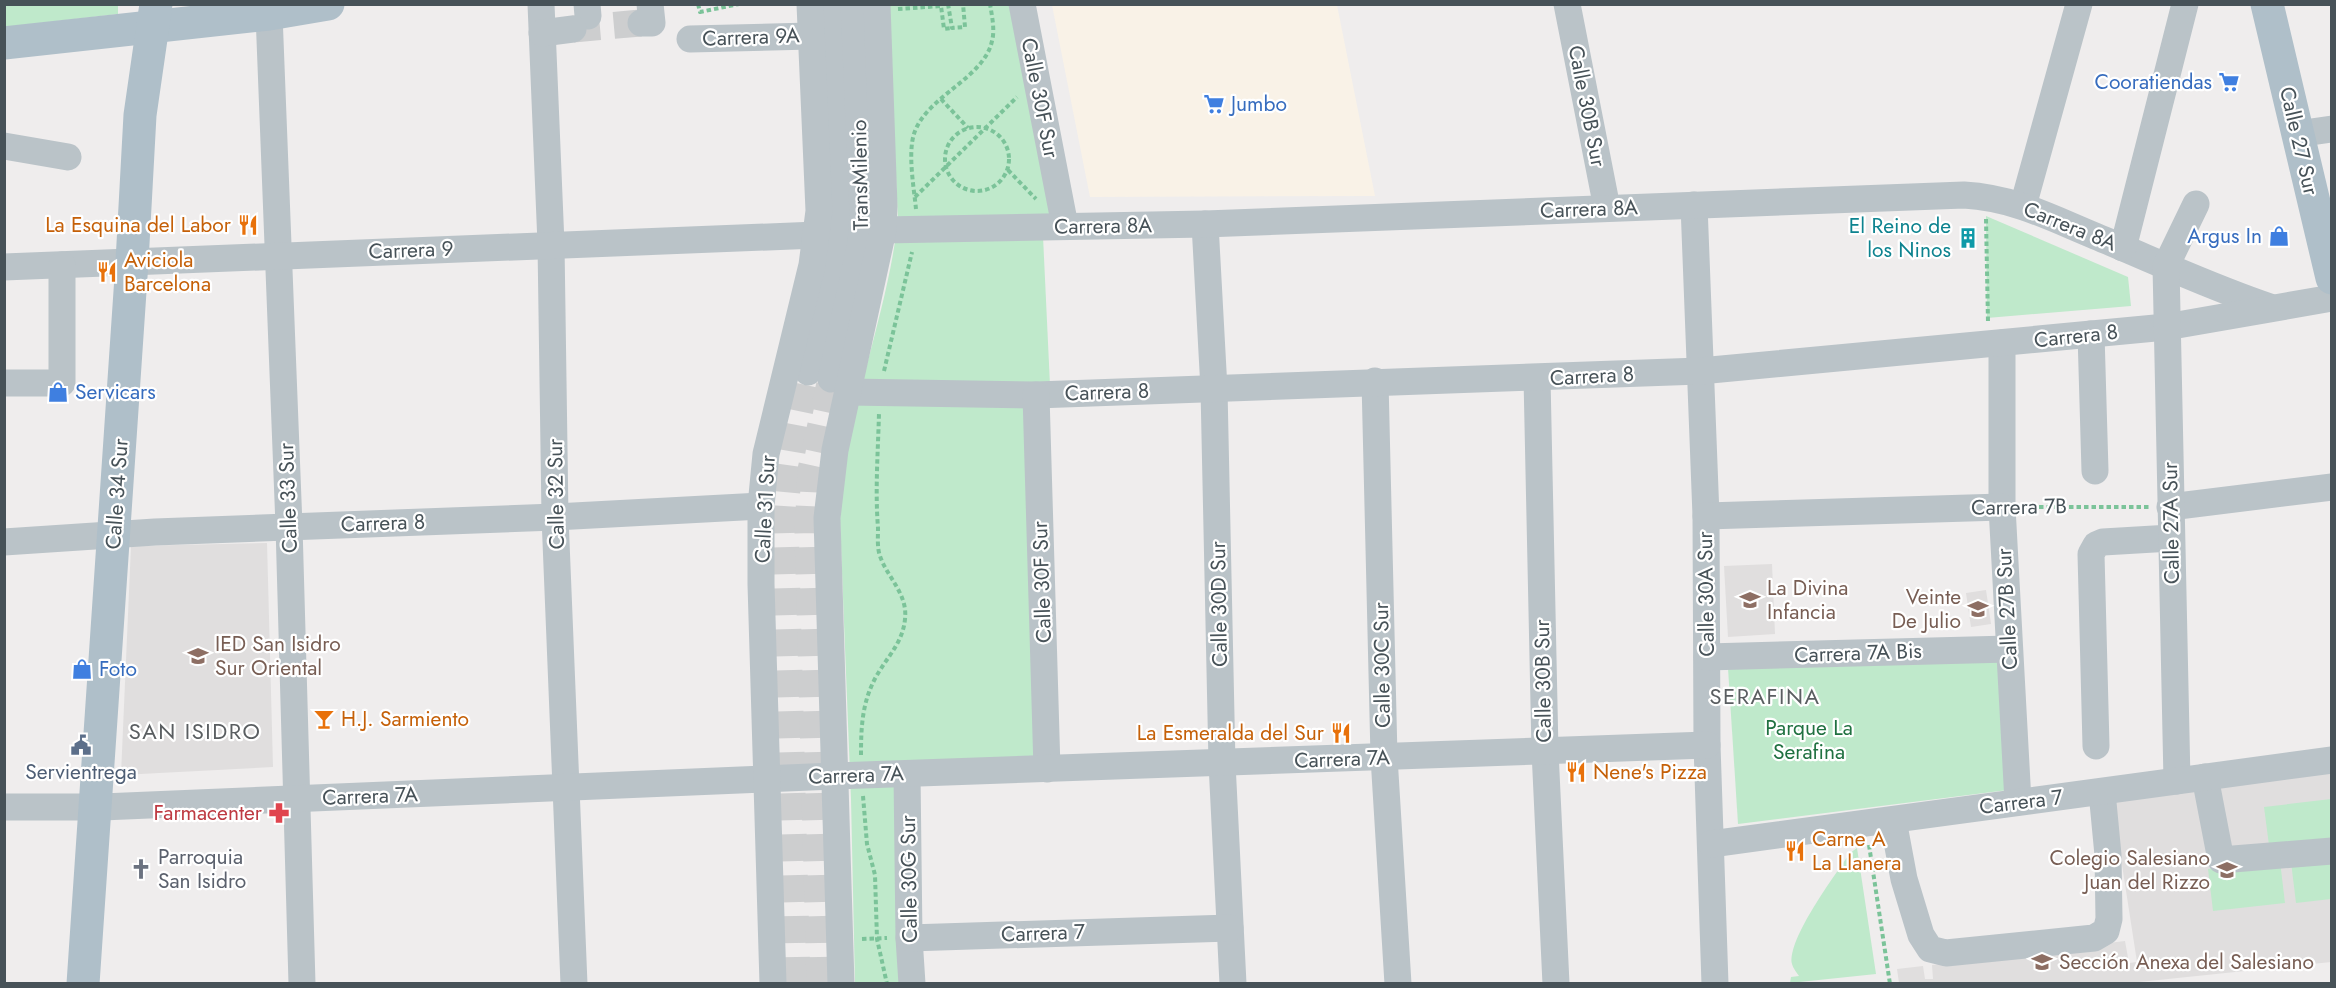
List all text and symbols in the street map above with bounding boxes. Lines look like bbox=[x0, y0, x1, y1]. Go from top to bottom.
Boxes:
street label: Carrera 9A bbox=[702, 20, 800, 54]
street label: Calle 30F Sur bbox=[1014, 35, 1067, 161]
street label: Calle 30B Sur bbox=[1561, 43, 1614, 170]
place label: Cooratiendas bbox=[2095, 67, 2212, 97]
supermarket icon: Cooratiendas bbox=[2217, 70, 2241, 94]
street label: Calle 27 Sur bbox=[2272, 84, 2326, 199]
place label: Jumbo bbox=[1228, 89, 1287, 119]
supermarket icon: Jumbo bbox=[1202, 92, 1226, 116]
street label: TransMilenio bbox=[844, 119, 876, 231]
street label: Carrera 8A bbox=[1539, 192, 1639, 226]
street label: Carrera 8A bbox=[2019, 194, 2121, 258]
place label: La Esquina del Labor bbox=[45, 210, 232, 240]
street label: Carrera 8A bbox=[1054, 210, 1152, 242]
place label: El Reino de los Ninos bbox=[1849, 211, 1951, 265]
restaurant icon: La Esquina del Labor bbox=[236, 213, 260, 237]
place label: Argus In bbox=[2187, 221, 2262, 251]
shop icon: Argus In bbox=[2267, 224, 2291, 248]
building icon: El Reino de los Ninos bbox=[1956, 226, 1980, 250]
street label: Carrera 9 bbox=[368, 234, 454, 266]
place label: Aviciola Barcelona bbox=[124, 245, 211, 299]
restaurant icon: Aviciola Barcelona bbox=[95, 260, 119, 284]
street label: Carrera 8 bbox=[2032, 317, 2120, 355]
street label: Carrera 8 bbox=[1549, 359, 1635, 393]
street label: Carrera 8 bbox=[1064, 376, 1150, 408]
place label: Servicars bbox=[75, 377, 156, 407]
shop icon: Servicars bbox=[46, 380, 70, 404]
street label: Calle 34 Sur bbox=[98, 437, 136, 550]
street label: Calle 32 Sur bbox=[540, 438, 572, 550]
street label: Calle 33 Sur bbox=[271, 442, 305, 554]
street label: Calle 31 Sur bbox=[747, 453, 783, 564]
street label: Calle 27A Sur bbox=[2155, 461, 2187, 584]
street label: Carrera 7B bbox=[1971, 491, 2067, 523]
street label: Carrera 8 bbox=[340, 507, 426, 539]
street label: Calle 30F Sur bbox=[1025, 520, 1059, 643]
street label: Calle 30A Sur bbox=[1690, 530, 1722, 657]
street label: Calle 30D Sur bbox=[1203, 540, 1235, 667]
street label: Calle 27B Sur bbox=[1989, 547, 2025, 671]
place label: La Divina Infancia bbox=[1767, 573, 1848, 627]
place label: Veinte De Julio bbox=[1892, 582, 1961, 636]
school or university icon: La Divina Infancia bbox=[1738, 588, 1762, 612]
school or university icon: Veinte De Julio bbox=[1966, 597, 1990, 621]
street label: Calle 30C Sur bbox=[1366, 601, 1398, 728]
street label: Calle 30B Sur bbox=[1527, 618, 1559, 743]
place label: IED San Isidro Sur Oriental bbox=[215, 629, 341, 683]
street label: Carrera 7A Bis bbox=[1794, 636, 1922, 670]
school or university icon: IED San Isidro Sur Oriental bbox=[186, 644, 210, 668]
place label: Foto bbox=[99, 654, 137, 684]
shop icon: Foto bbox=[70, 657, 94, 681]
district label: SERAFINA bbox=[1710, 680, 1820, 712]
place label: H.J. Sarmiento bbox=[341, 704, 469, 734]
bar icon: H.J. Sarmiento bbox=[312, 707, 336, 731]
park label: Parque La Serafina bbox=[1765, 713, 1853, 767]
district label: SAN ISIDRO bbox=[129, 715, 261, 747]
place label: La Esmeralda del Sur bbox=[1137, 718, 1325, 748]
restaurant icon: La Esmeralda del Sur bbox=[1329, 721, 1353, 745]
public building icon: Servientrega bbox=[69, 733, 93, 757]
street label: Carrera 7A bbox=[1294, 742, 1391, 776]
place label: Servientrega bbox=[25, 757, 137, 787]
place label: Nene's Pizza bbox=[1593, 757, 1707, 787]
street label: Carrera 7A bbox=[808, 758, 905, 792]
restaurant icon: Nene's Pizza bbox=[1564, 760, 1588, 784]
street label: Carrera 7A bbox=[322, 779, 419, 813]
street label: Carrera 7 bbox=[1977, 782, 2065, 822]
place label: Farmacenter bbox=[153, 798, 263, 828]
pharmacy icon: Farmacenter bbox=[267, 801, 291, 825]
street label: Calle 30G Sur bbox=[893, 814, 925, 943]
place label: Carne A La Llanera bbox=[1812, 824, 1901, 878]
restaurant icon: Carne A La Llanera bbox=[1783, 839, 1807, 863]
place label: Parroquia San Isidro bbox=[158, 842, 246, 896]
place label: Colegio Salesiano Juan del Rizzo bbox=[2050, 843, 2210, 897]
church icon: Parroquia San Isidro bbox=[129, 857, 153, 881]
school or university icon: Colegio Salesiano Juan del Rizzo bbox=[2215, 858, 2239, 882]
street label: Carrera 7 bbox=[1000, 917, 1086, 949]
place label: Sección Anexa del Salesiano bbox=[2059, 947, 2314, 977]
school or university icon: Sección Anexa del Salesiano bbox=[2030, 950, 2054, 974]

